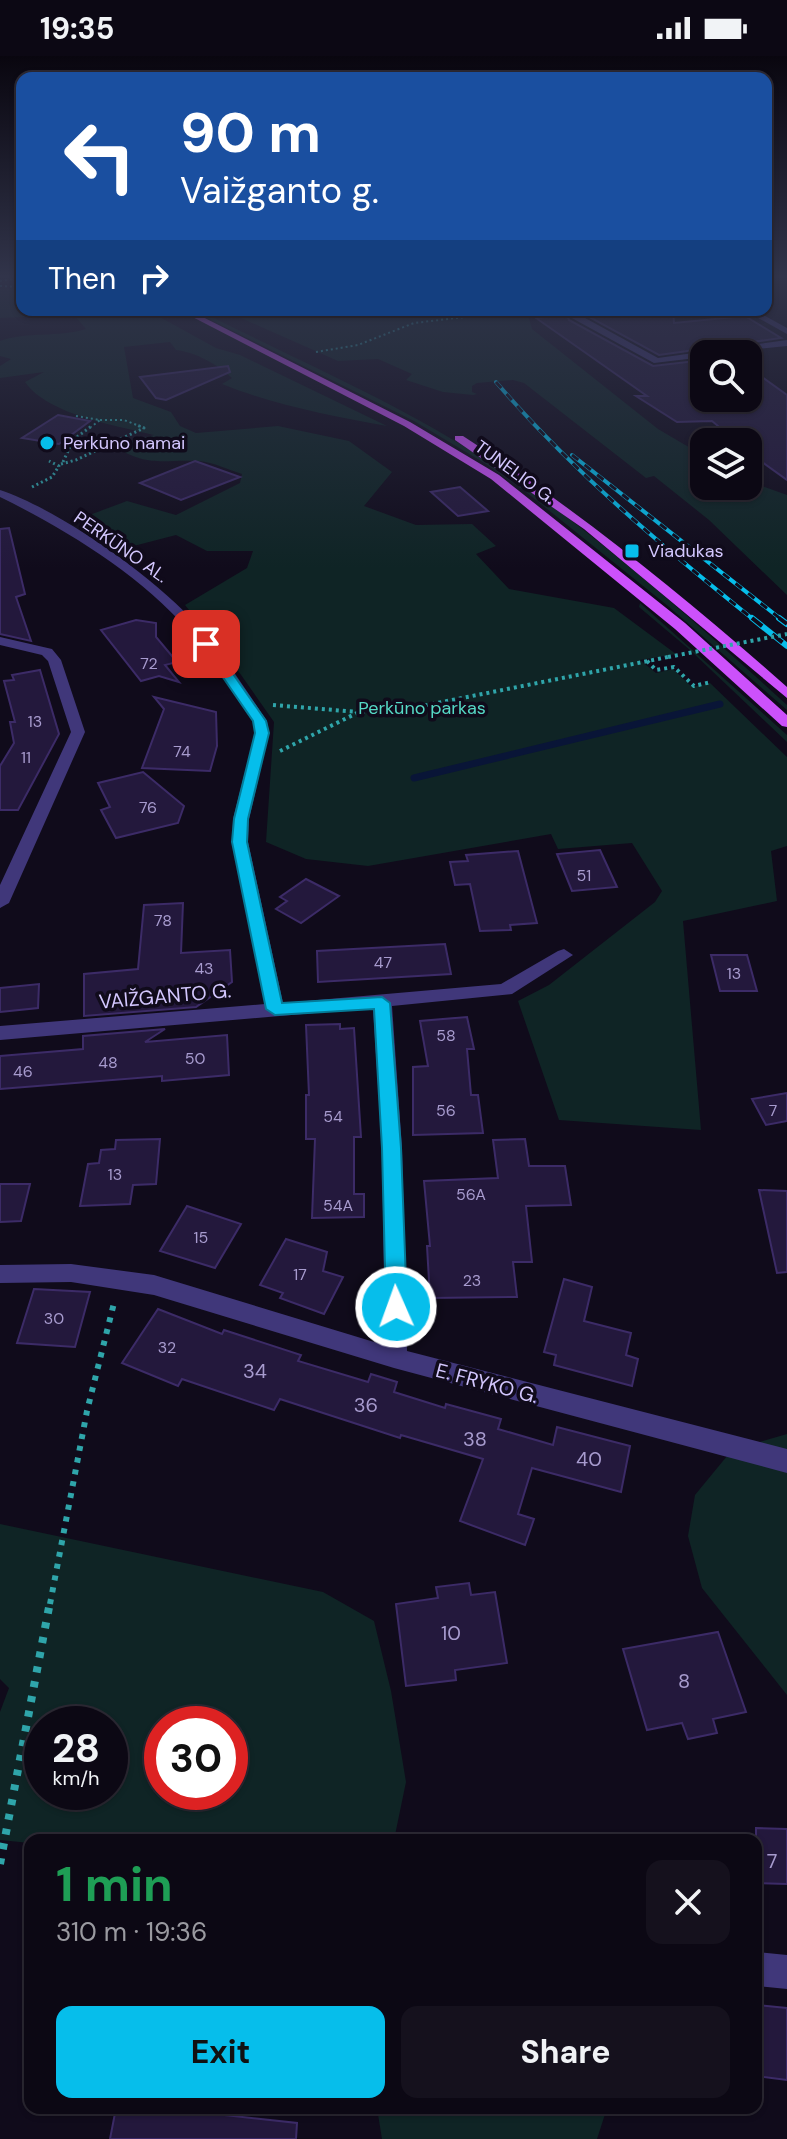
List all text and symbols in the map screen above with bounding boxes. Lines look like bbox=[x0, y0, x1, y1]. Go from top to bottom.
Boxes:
text: 19:35 bbox=[40, 9, 114, 48]
text: 90 m bbox=[180, 96, 321, 169]
icon: left bbox=[48, 104, 152, 208]
text: Vaižganto g. bbox=[180, 167, 379, 214]
icon: right bbox=[132, 256, 176, 300]
text: Then bbox=[48, 259, 116, 298]
map controls bbox=[690, 340, 762, 500]
button: search bbox=[690, 340, 762, 412]
button: layers bbox=[690, 428, 762, 500]
place label: Perkūno namai bbox=[63, 431, 185, 455]
marker: Perkūno namai bbox=[38, 434, 56, 452]
street label: TUNELIO G. bbox=[470, 435, 560, 509]
street label: PERKŪNO AL. bbox=[69, 506, 173, 588]
place label: Viadukas bbox=[648, 539, 724, 563]
marker: Viadukas bbox=[623, 542, 641, 560]
pin bbox=[172, 610, 240, 678]
icon: arrive bbox=[184, 622, 228, 666]
house number: 72 bbox=[140, 653, 158, 674]
park label: Perkūno parkas bbox=[358, 696, 486, 720]
house number: 13 bbox=[28, 711, 42, 732]
house number: 74 bbox=[173, 741, 191, 762]
house number: 11 bbox=[21, 747, 31, 768]
house number: 76 bbox=[139, 797, 157, 818]
house number: 51 bbox=[577, 865, 591, 886]
house number: 78 bbox=[154, 910, 172, 931]
house number: 47 bbox=[374, 952, 392, 973]
house number: 43 bbox=[194, 958, 214, 979]
house number: 13 bbox=[727, 963, 741, 984]
street label: VAIŽGANTO G. bbox=[98, 977, 232, 1015]
house number: 58 bbox=[436, 1025, 456, 1046]
house number: 50 bbox=[185, 1048, 205, 1069]
house number: 48 bbox=[98, 1052, 118, 1073]
house number: 46 bbox=[13, 1061, 33, 1082]
house number: 56 bbox=[436, 1100, 456, 1121]
house number: 7 bbox=[769, 1100, 777, 1121]
house number: 54 bbox=[323, 1106, 343, 1127]
house number: 13 bbox=[108, 1164, 122, 1185]
house number: 56A bbox=[456, 1184, 486, 1205]
house number: 54A bbox=[323, 1195, 353, 1216]
house number: 15 bbox=[194, 1227, 208, 1248]
house number: 17 bbox=[293, 1264, 307, 1285]
position arrow bbox=[354, 1265, 438, 1349]
house number: 23 bbox=[463, 1270, 481, 1291]
house number: 30 bbox=[44, 1308, 64, 1329]
house number: 32 bbox=[158, 1337, 176, 1358]
street label: E. FRYKO G. bbox=[433, 1357, 541, 1409]
house number: 34 bbox=[243, 1358, 267, 1384]
house number: 36 bbox=[354, 1392, 378, 1418]
house number: 38 bbox=[463, 1426, 487, 1452]
house number: 40 bbox=[576, 1446, 602, 1472]
house number: 10 bbox=[441, 1620, 461, 1646]
house number: 8 bbox=[678, 1668, 690, 1694]
speed limit sign: 30 bbox=[144, 1706, 248, 1810]
text: 28 bbox=[52, 1722, 100, 1774]
text: km/h bbox=[52, 1765, 100, 1791]
house number: 7 bbox=[767, 1848, 777, 1874]
text: 1 min bbox=[56, 1853, 173, 1916]
button: close bbox=[646, 1860, 730, 1944]
text: 310 m · 19:36 bbox=[56, 1915, 207, 1949]
button: Exit bbox=[56, 2006, 385, 2098]
button: Share bbox=[401, 2006, 730, 2098]

